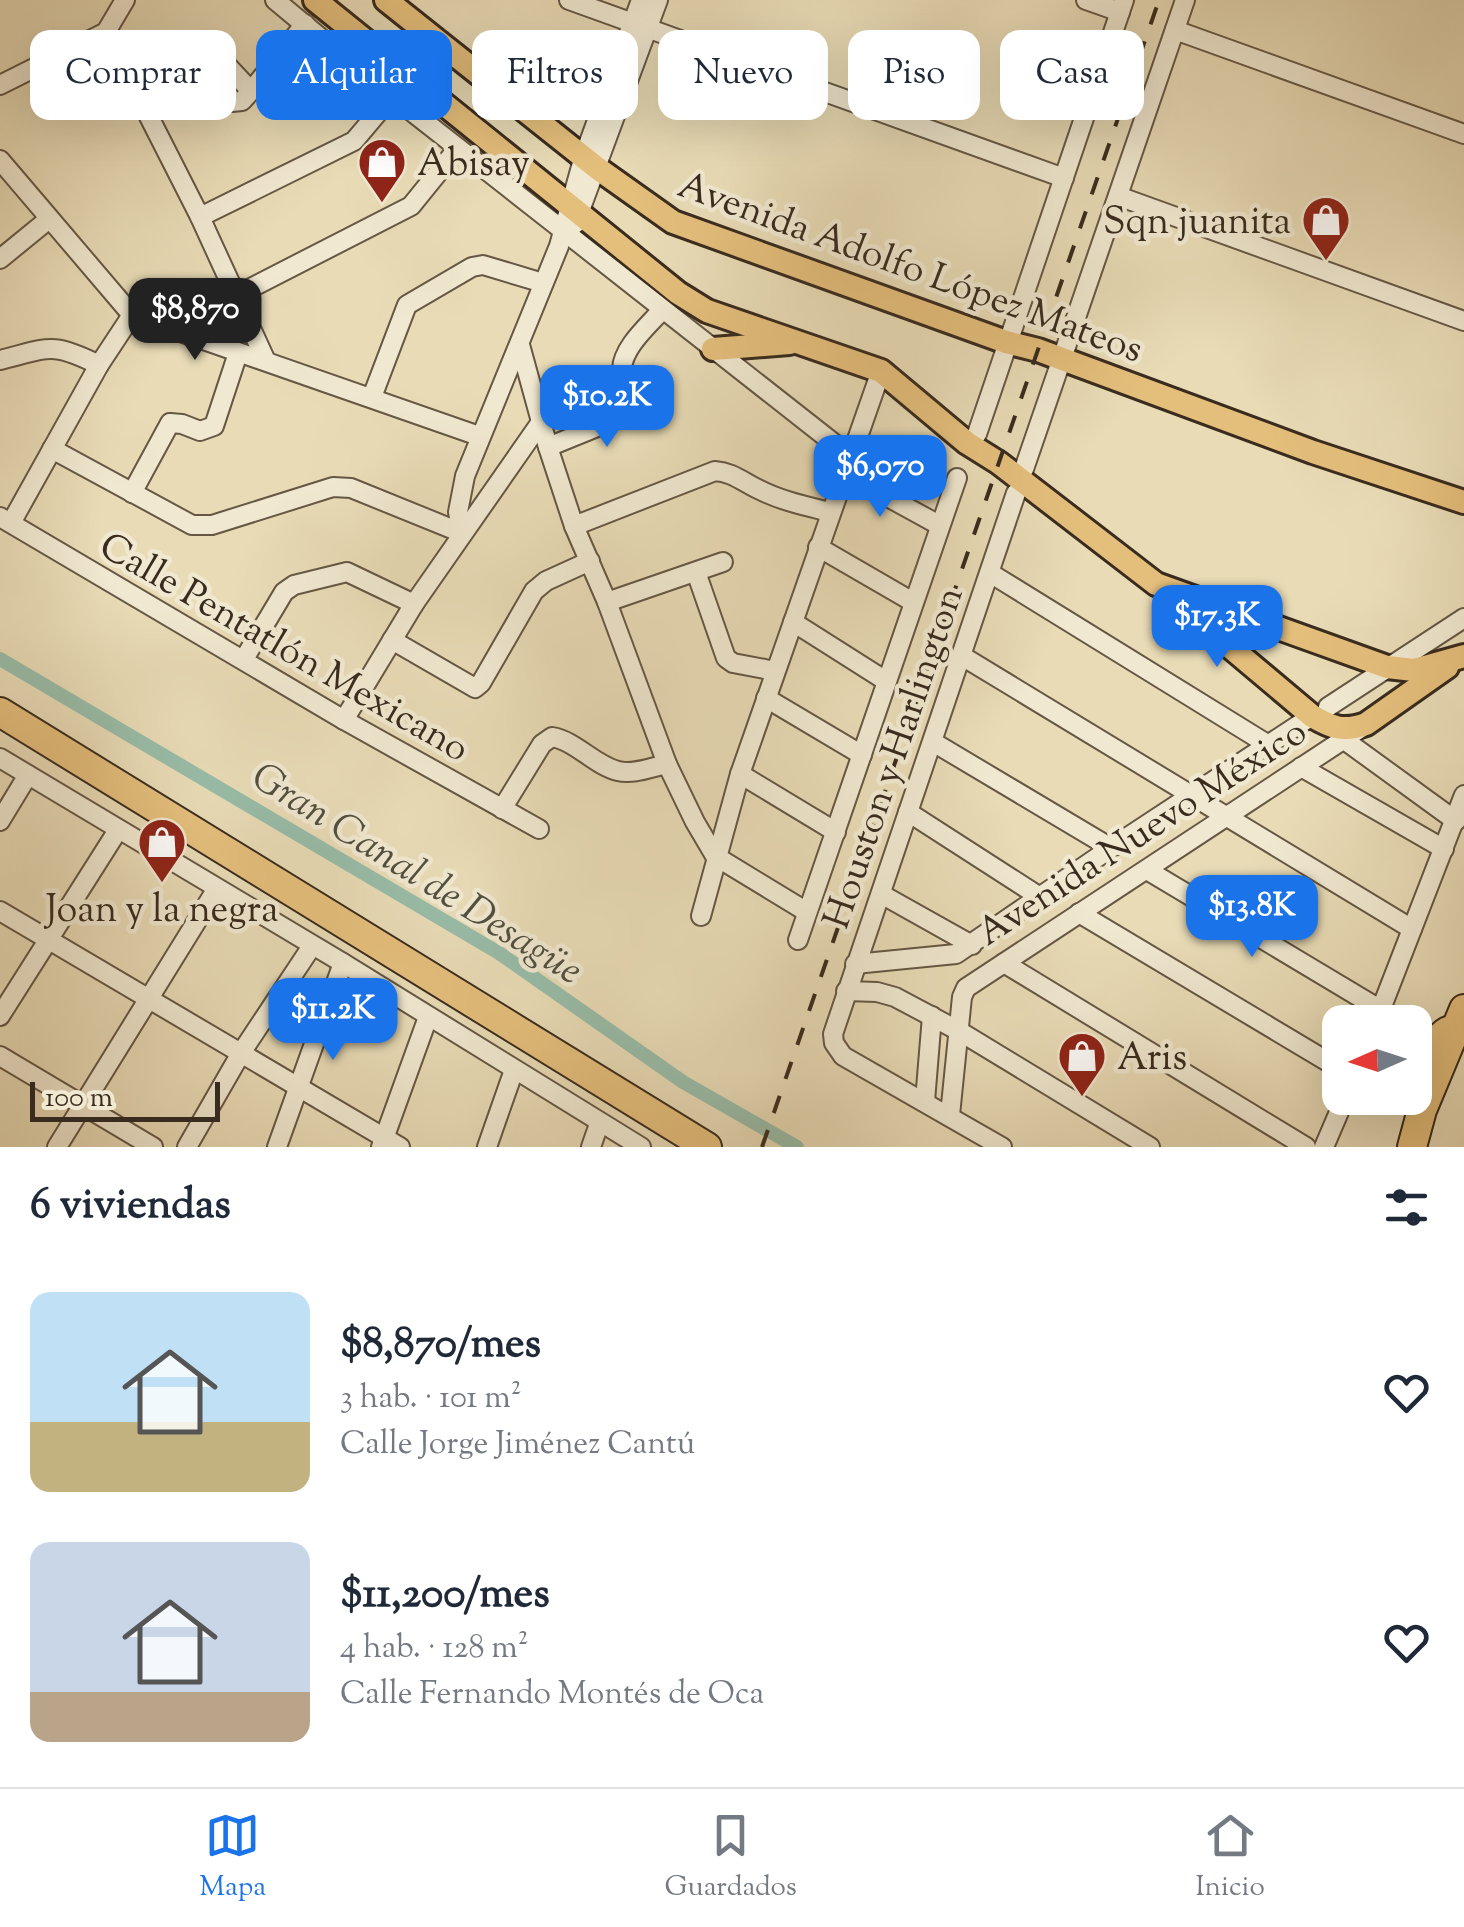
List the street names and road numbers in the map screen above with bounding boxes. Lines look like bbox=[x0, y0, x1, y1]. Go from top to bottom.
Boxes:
street label: Avenida Adolfo López Mateos bbox=[670, 160, 1150, 379]
street label: Calle Pentatlón Mexicano bbox=[88, 521, 478, 778]
street label: Houston y Harlington bbox=[812, 580, 980, 937]
street label: Avenida Nuevo México bbox=[968, 707, 1319, 961]

